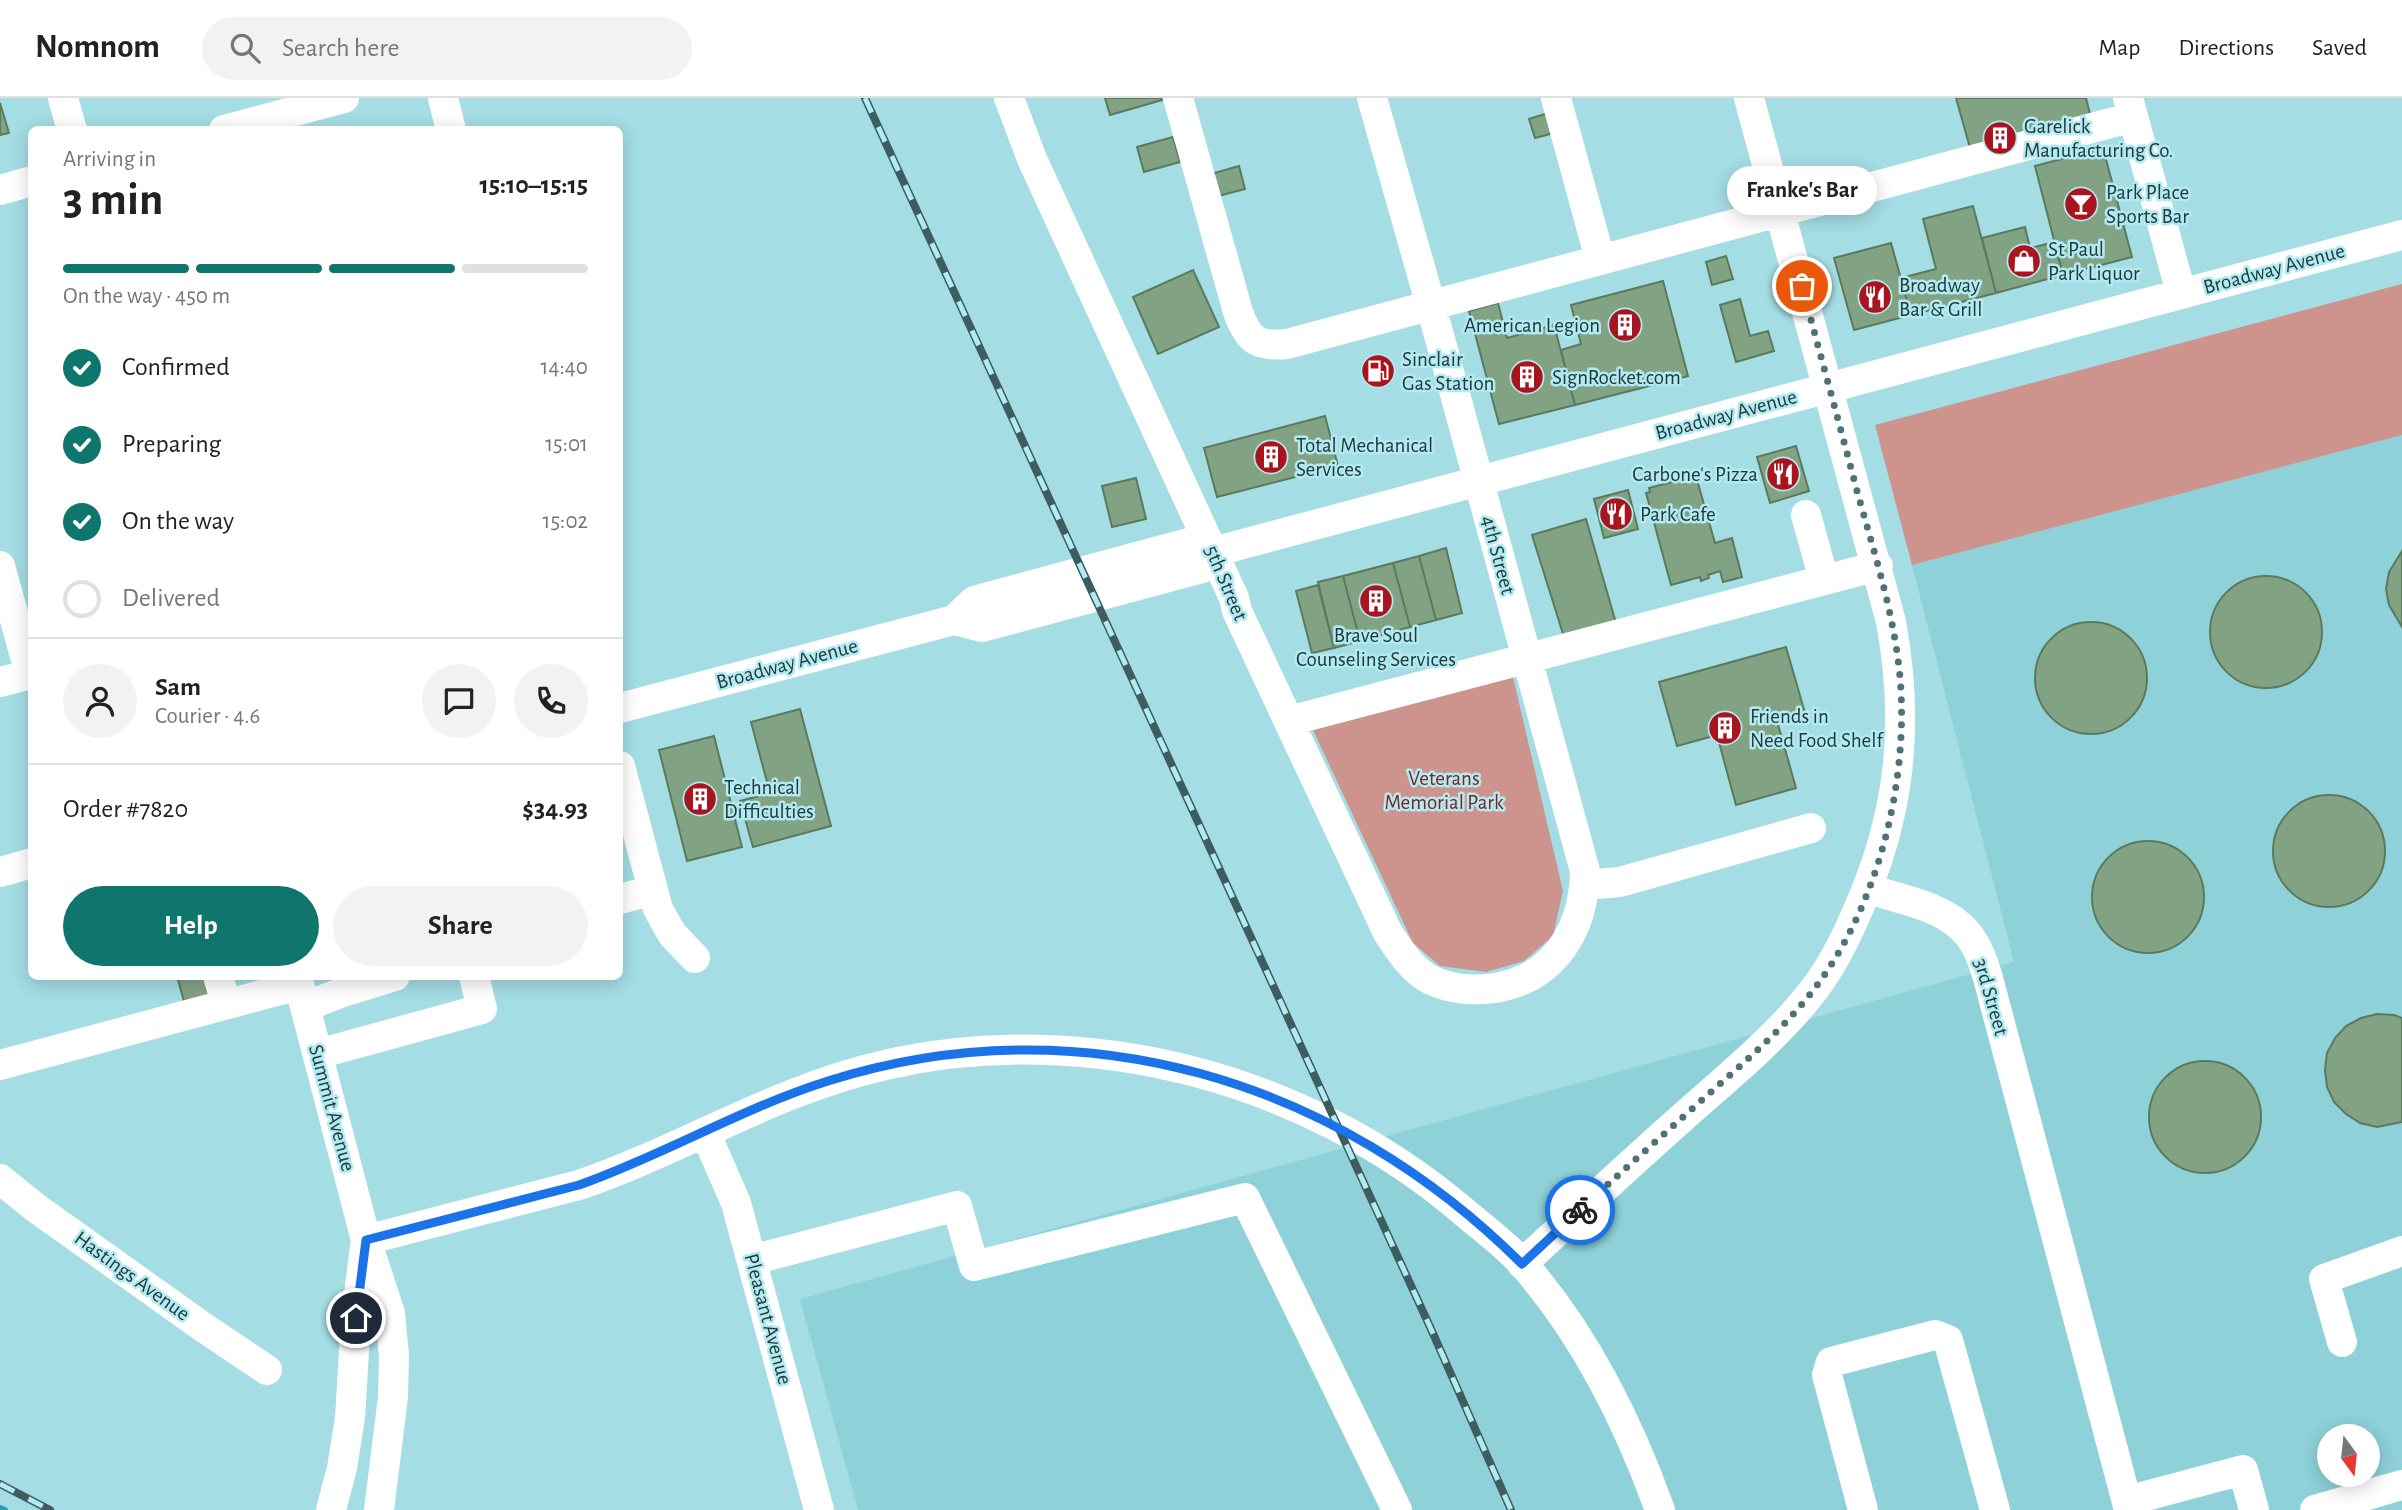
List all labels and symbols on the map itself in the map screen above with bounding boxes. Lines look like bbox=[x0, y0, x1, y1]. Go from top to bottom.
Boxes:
place label: Garelick Manufacturing Co. bbox=[2024, 116, 2173, 161]
building icon: Garelick Manufacturing Co. bbox=[1981, 119, 2019, 157]
callout: Franke's Bar bbox=[1727, 167, 1877, 216]
place label: Park Place Sports Bar bbox=[2106, 182, 2189, 227]
bar icon: Park Place Sports Bar bbox=[2062, 185, 2100, 223]
place label: St Paul Park Liquor bbox=[2048, 239, 2140, 284]
street label: Broadway Avenue bbox=[2201, 240, 2347, 298]
shop icon: St Paul Park Liquor bbox=[2005, 242, 2043, 280]
pin bbox=[1772, 256, 1832, 316]
place label: Broadway Bar & Grill bbox=[1899, 275, 1982, 320]
restaurant icon: Broadway Bar & Grill bbox=[1856, 278, 1894, 316]
building icon: American Legion bbox=[1606, 306, 1644, 344]
place label: American Legion bbox=[1464, 315, 1600, 336]
place label: Sinclair Gas Station bbox=[1402, 349, 1494, 394]
fuel station icon: Sinclair Gas Station bbox=[1359, 352, 1397, 390]
building icon: SignRocket.com bbox=[1508, 358, 1546, 396]
place label: SignRocket.com bbox=[1552, 367, 1681, 388]
street label: Broadway Avenue bbox=[1653, 386, 1799, 444]
place label: Total Mechanical Services bbox=[1296, 435, 1433, 480]
building icon: Total Mechanical Services bbox=[1252, 438, 1290, 476]
restaurant icon: Carbone's Pizza bbox=[1764, 455, 1802, 493]
place label: Carbone's Pizza bbox=[1632, 464, 1758, 485]
restaurant icon: Park Cafe bbox=[1597, 495, 1635, 533]
place label: Park Cafe bbox=[1640, 504, 1716, 525]
street label: 4th Street bbox=[1477, 513, 1519, 597]
street label: 5th Street bbox=[1201, 542, 1251, 624]
building icon: Brave Soul Counseling Services bbox=[1357, 582, 1395, 620]
place label: Brave Soul Counseling Services bbox=[1296, 625, 1456, 670]
street label: Broadway Avenue bbox=[714, 635, 860, 693]
place label: Friends in Need Food Shelf bbox=[1750, 706, 1884, 751]
building icon: Friends in Need Food Shelf bbox=[1706, 709, 1744, 747]
park label: Veterans Memorial Park bbox=[1384, 768, 1504, 813]
place label: Technical Difficulties bbox=[724, 777, 814, 822]
building icon: Technical Difficulties bbox=[681, 780, 719, 818]
street label: 3rd Street bbox=[1970, 956, 2012, 1038]
street label: Summit Avenue bbox=[305, 1042, 359, 1174]
courier bbox=[1545, 1175, 1615, 1245]
street label: Hastings Avenue bbox=[71, 1227, 193, 1325]
street label: Pleasant Avenue bbox=[740, 1251, 796, 1387]
pin bbox=[326, 1288, 386, 1348]
north arrow bbox=[2317, 1424, 2380, 1488]

